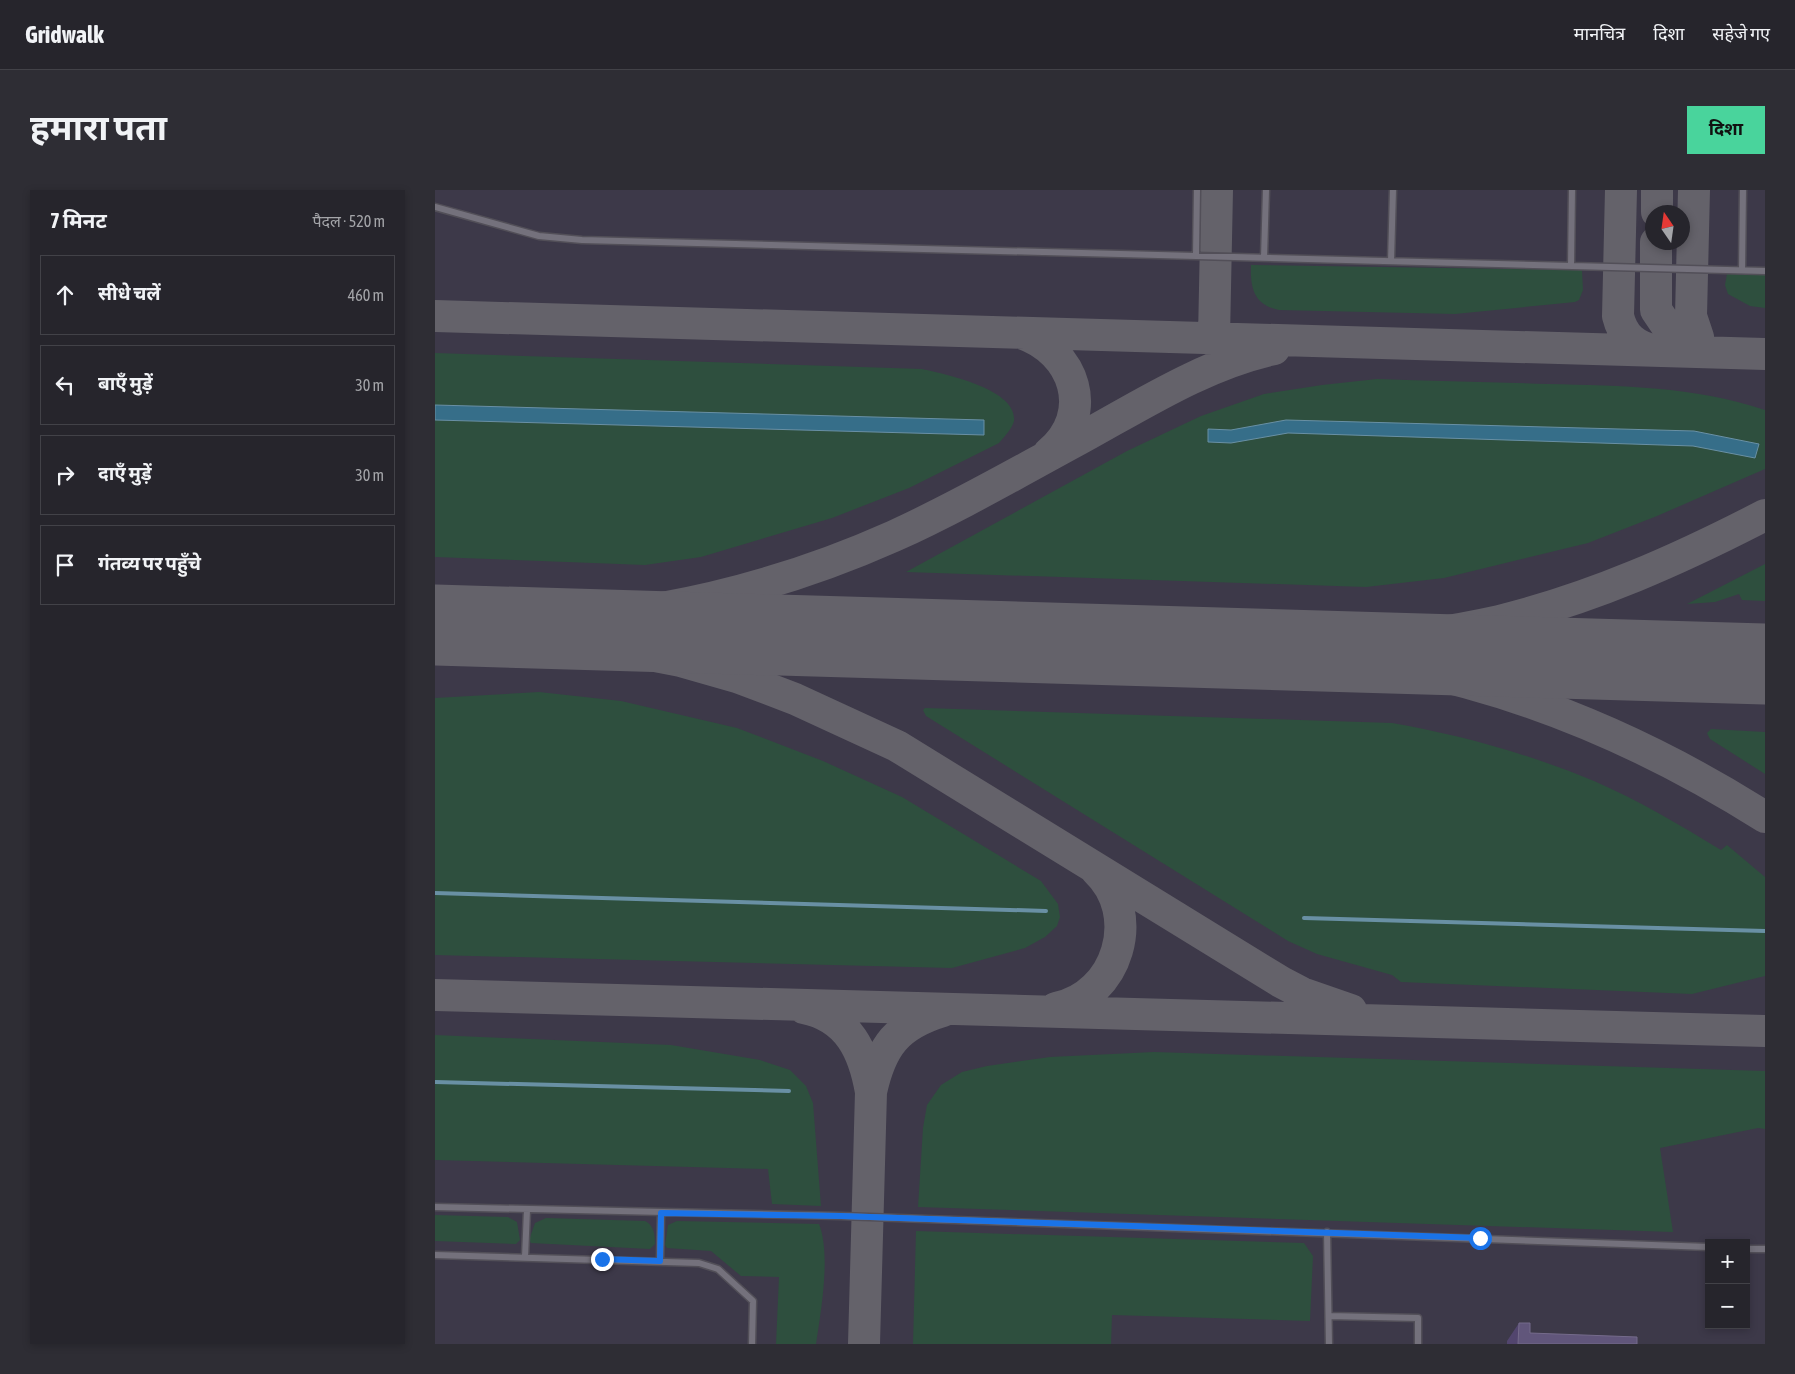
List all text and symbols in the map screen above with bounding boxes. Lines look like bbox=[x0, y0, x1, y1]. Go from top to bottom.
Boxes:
text: Gridwalk bbox=[25, 21, 104, 48]
text: मानचित्र bbox=[1574, 23, 1625, 44]
text: दिशा bbox=[1653, 23, 1684, 44]
text: सहेजे गए bbox=[1712, 23, 1770, 44]
button: दिशा bbox=[1687, 106, 1765, 154]
text: हमारा पता bbox=[30, 107, 167, 147]
north arrow bbox=[1645, 205, 1690, 250]
text: 7 मिनट bbox=[50, 208, 107, 232]
text: पैदल · 520 m bbox=[312, 212, 385, 230]
icon: ahead bbox=[51, 281, 79, 309]
text: सीधे चलें bbox=[98, 282, 161, 304]
text: 460 m bbox=[348, 286, 384, 304]
icon: left bbox=[51, 371, 79, 399]
text: बाएँ मुड़ें bbox=[98, 372, 153, 394]
text: 30 m bbox=[355, 376, 384, 394]
icon: right bbox=[51, 461, 79, 489]
text: दाएँ मुड़ें bbox=[98, 462, 152, 484]
text: 30 m bbox=[355, 466, 384, 484]
icon: arrive bbox=[51, 551, 79, 579]
text: गंतव्य पर पहुँचे bbox=[98, 552, 201, 574]
route start bbox=[1469, 1227, 1492, 1250]
map controls bbox=[1705, 1239, 1750, 1329]
button: + bbox=[1705, 1239, 1750, 1284]
route end bbox=[591, 1248, 614, 1271]
button: − bbox=[1705, 1284, 1750, 1329]

